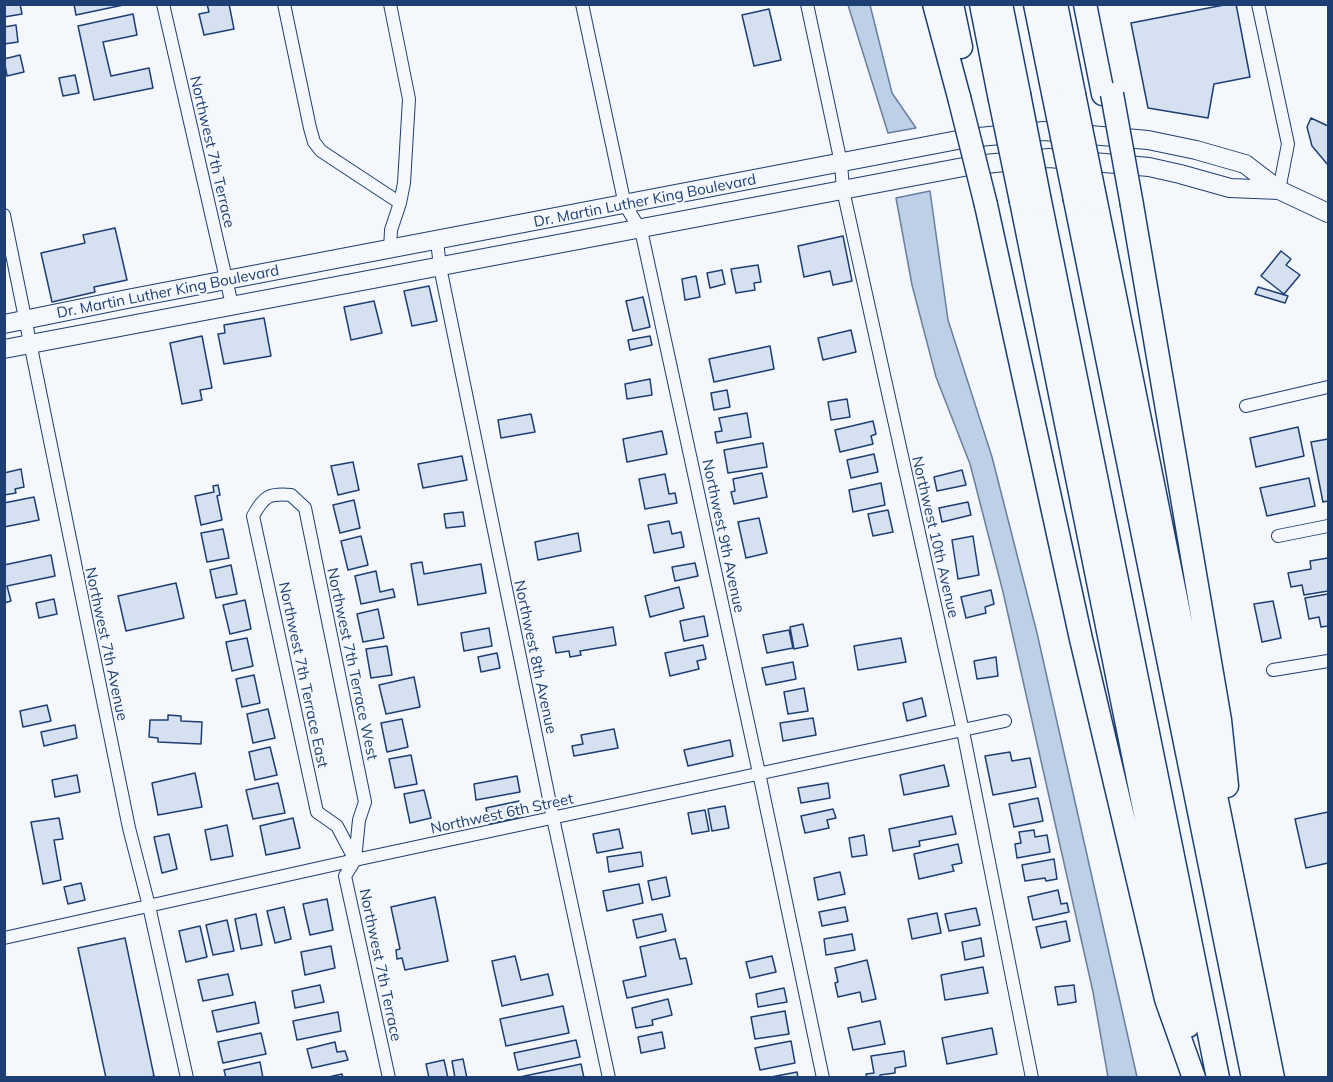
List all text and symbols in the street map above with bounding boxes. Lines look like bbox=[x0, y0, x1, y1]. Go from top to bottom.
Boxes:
street label: Northwest 7th Terrace bbox=[186, 74, 238, 230]
street label: Dr. Martin Luther King Boulevard bbox=[532, 171, 758, 231]
street label: Dr. Martin Luther King Boulevard bbox=[55, 262, 281, 322]
street label: Northwest 10th Avenue bbox=[908, 454, 962, 620]
street label: Northwest 9th Avenue bbox=[698, 458, 748, 614]
street label: Northwest 7th Avenue bbox=[81, 566, 131, 722]
street label: Northwest 7th Terrace West bbox=[323, 566, 381, 762]
street label: Northwest 8th Avenue bbox=[510, 579, 560, 735]
street label: Northwest 7th Terrace East bbox=[274, 580, 332, 770]
street label: Northwest 6th Street bbox=[429, 790, 575, 838]
street label: Northwest 7th Terrace bbox=[355, 887, 405, 1043]

